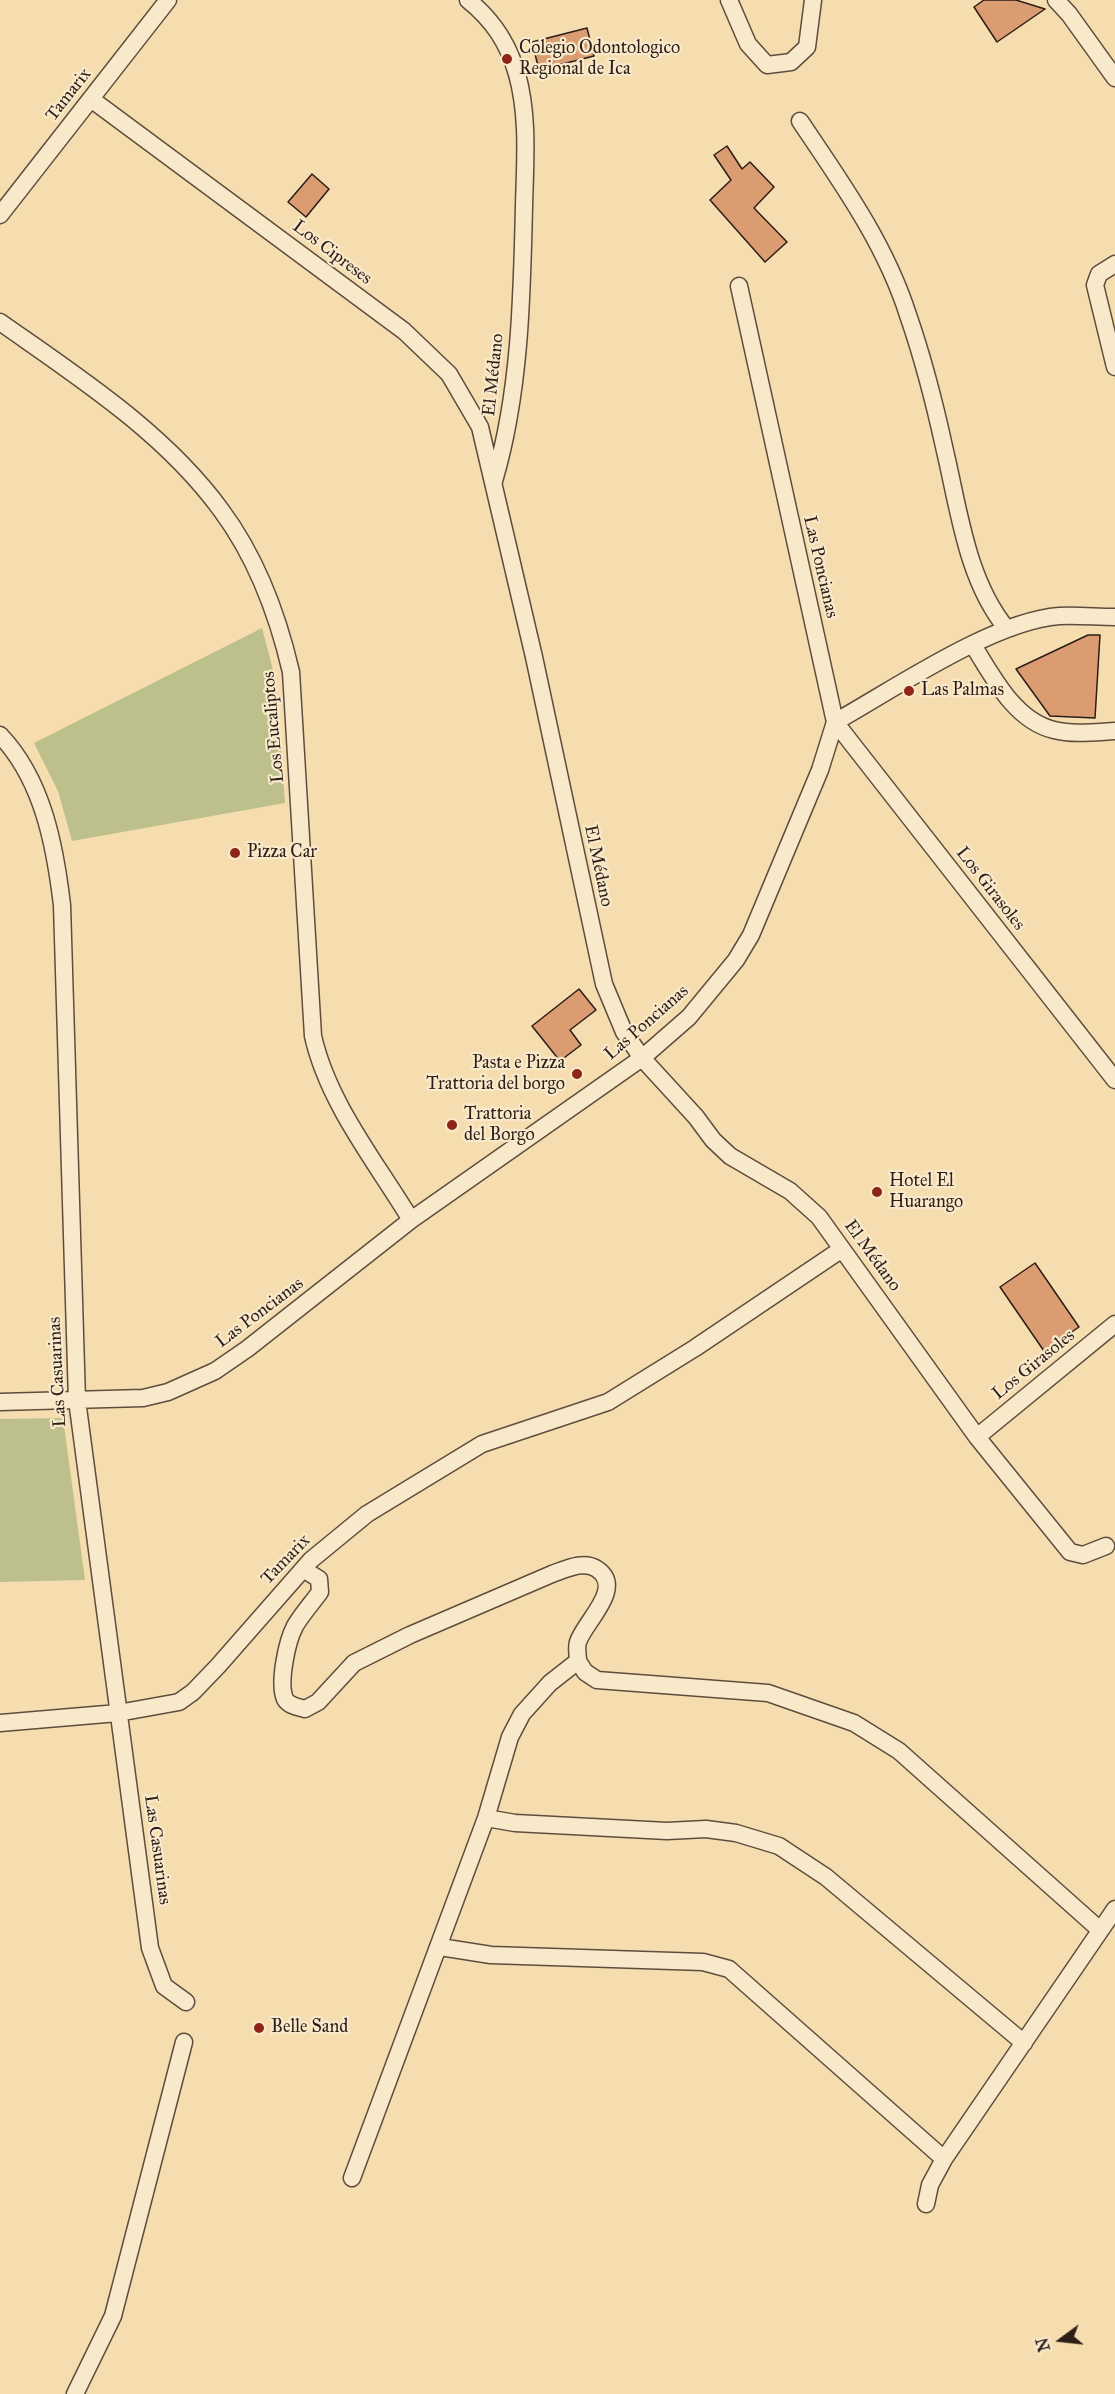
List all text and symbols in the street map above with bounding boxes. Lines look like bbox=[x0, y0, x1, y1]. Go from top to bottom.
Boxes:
place label: Colegio Odontologico Regional de Ica bbox=[519, 38, 680, 80]
marker: Colegio Odontologico Regional de Ica bbox=[500, 52, 514, 66]
street label: Tamarix bbox=[42, 64, 96, 126]
street label: Los Cipreses bbox=[288, 216, 376, 290]
street label: El Médano bbox=[479, 333, 509, 417]
street label: Las Poncianas bbox=[798, 514, 842, 620]
street label: Los Eucaliptos bbox=[258, 670, 290, 784]
place label: Las Palmas bbox=[921, 680, 1004, 702]
marker: Las Palmas bbox=[902, 684, 916, 698]
street label: El Médano bbox=[579, 823, 617, 909]
place label: Pizza Car bbox=[247, 842, 317, 864]
street label: Los Girasoles bbox=[951, 843, 1029, 935]
marker: Pizza Car bbox=[228, 846, 242, 860]
street label: Las Poncianas bbox=[601, 981, 693, 1065]
place label: Pasta e Pizza Trattoria del borgo bbox=[426, 1053, 565, 1096]
marker: Pasta e Pizza Trattoria del borgo bbox=[570, 1067, 584, 1081]
place label: Trattoria del Borgo bbox=[464, 1104, 535, 1146]
marker: Trattoria del Borgo bbox=[445, 1118, 459, 1132]
place label: Hotel El Huarango bbox=[889, 1171, 963, 1214]
marker: Hotel El Huarango bbox=[870, 1185, 884, 1199]
street label: El Médano bbox=[839, 1216, 905, 1296]
street label: Las Poncianas bbox=[212, 1273, 308, 1353]
street label: Las Casuarinas bbox=[44, 1316, 72, 1428]
street label: Los Girasoles bbox=[988, 1325, 1080, 1405]
street label: Tamarix bbox=[257, 1530, 315, 1590]
street label: Las Casuarinas bbox=[139, 1794, 175, 1906]
place label: Belle Sand bbox=[271, 2017, 348, 2039]
marker: Belle Sand bbox=[252, 2021, 266, 2035]
north arrow bbox=[1031, 2310, 1091, 2370]
text: N bbox=[1032, 2336, 1054, 2354]

